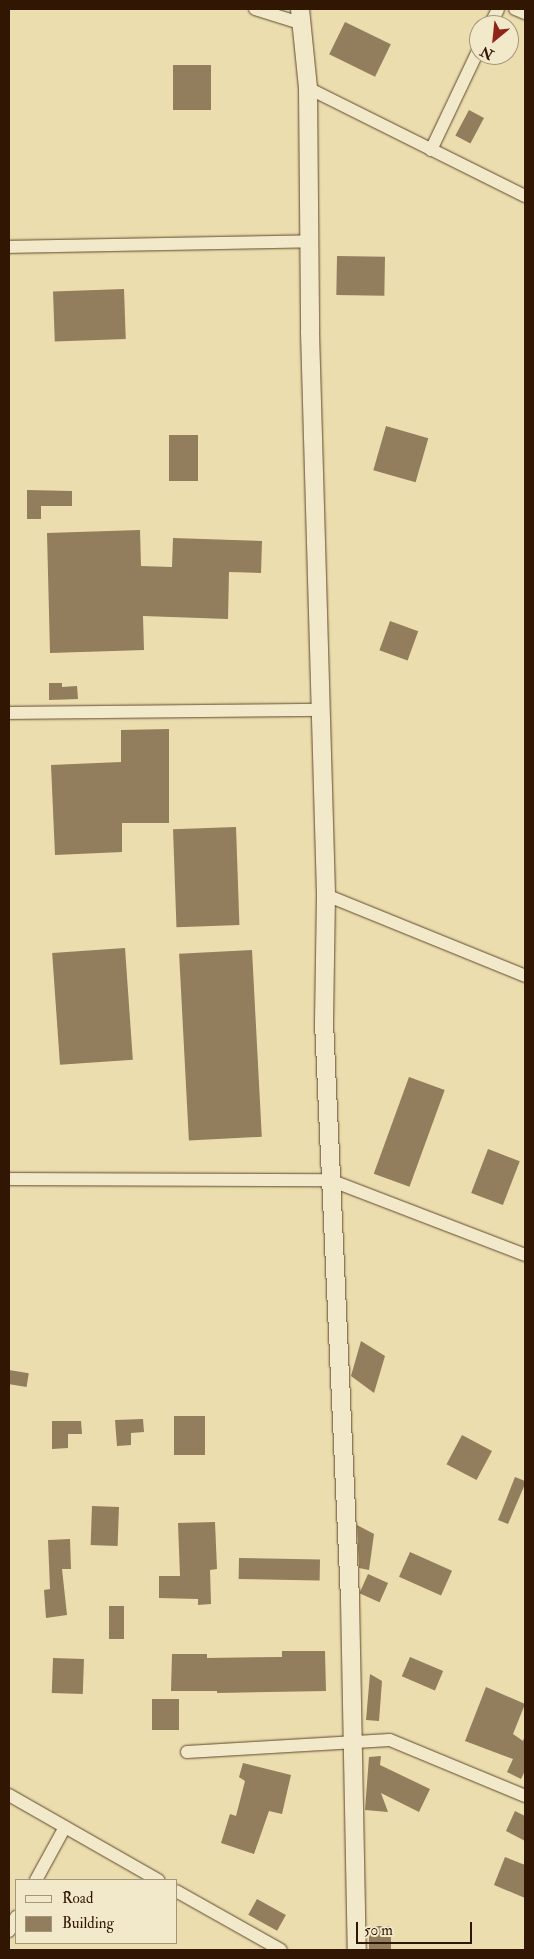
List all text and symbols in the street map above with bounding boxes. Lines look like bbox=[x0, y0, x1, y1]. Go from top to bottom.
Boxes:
north arrow bbox=[469, 15, 519, 65]
text: N bbox=[478, 42, 497, 63]
legend bbox=[15, 1879, 178, 1944]
text: Road bbox=[62, 1889, 93, 1908]
scale bar bbox=[359, 1912, 475, 1944]
text: Building bbox=[62, 1914, 114, 1933]
text: 50 m bbox=[364, 1921, 393, 1940]

